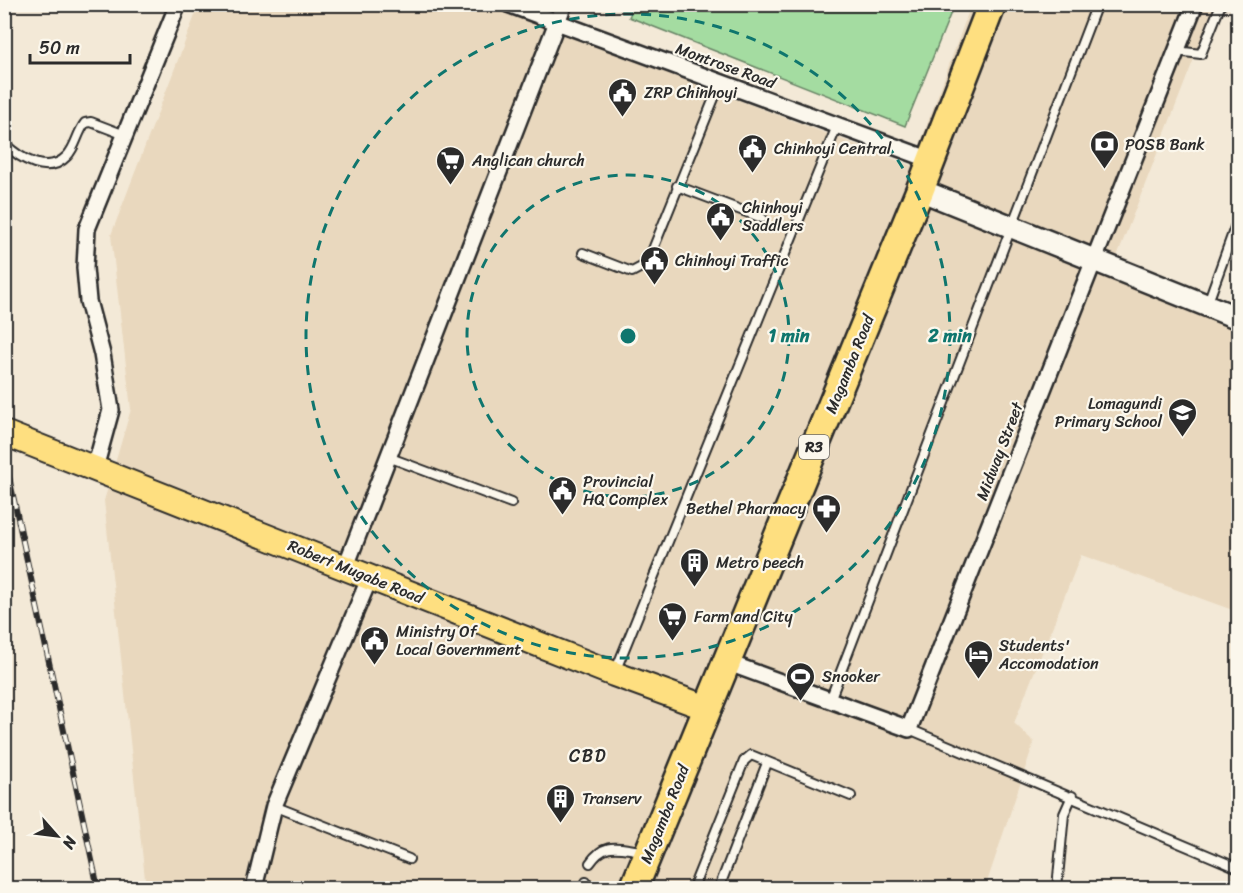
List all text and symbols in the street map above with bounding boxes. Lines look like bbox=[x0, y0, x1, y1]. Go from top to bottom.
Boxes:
scale bar bbox=[30, 27, 130, 65]
text: 50 m bbox=[39, 32, 80, 64]
street label: Montrose Road bbox=[672, 34, 782, 98]
public building icon: ZRP Chinhoyi bbox=[607, 76, 639, 118]
place label: ZRP Chinhoyi bbox=[644, 78, 738, 107]
bank icon: POSB Bank bbox=[1088, 128, 1120, 170]
place label: POSB Bank bbox=[1125, 130, 1205, 159]
public building icon: Chinhoyi Central bbox=[737, 132, 769, 174]
place label: Chinhoyi Central bbox=[774, 134, 892, 163]
supermarket icon: Anglican church bbox=[435, 144, 467, 186]
place label: Anglican church bbox=[471, 146, 585, 175]
place label: Chinhoyi Saddlers bbox=[742, 193, 804, 240]
public building icon: Chinhoyi Saddlers bbox=[705, 200, 737, 242]
public building icon: Chinhoyi Traffic bbox=[638, 244, 670, 286]
place label: Chinhoyi Traffic bbox=[675, 246, 788, 275]
street label: Magamba Road bbox=[816, 309, 883, 418]
text: 1 min bbox=[769, 320, 810, 352]
text: 2 min bbox=[927, 320, 972, 352]
centre of rings bbox=[618, 326, 638, 346]
place label: Lomagundi Primary School bbox=[1055, 389, 1163, 436]
school or university icon: Lomagundi Primary School bbox=[1167, 396, 1199, 438]
street label: Midway Street bbox=[967, 397, 1032, 505]
road number: R3 bbox=[799, 435, 829, 459]
place label: Provincial HQ Complex bbox=[583, 467, 669, 514]
public building icon: Provincial HQ Complex bbox=[546, 474, 578, 516]
pharmacy icon: Bethel Pharmacy bbox=[811, 492, 843, 534]
place label: Bethel Pharmacy bbox=[686, 494, 807, 523]
street label: Robert Mugabe Road bbox=[283, 531, 430, 613]
building icon: Metro peech bbox=[679, 546, 711, 588]
place label: Metro peech bbox=[716, 548, 804, 577]
supermarket icon: Farm and City bbox=[657, 600, 689, 642]
place label: Farm and City bbox=[694, 602, 793, 631]
place label: Ministry Of Local Government bbox=[396, 617, 521, 664]
public building icon: Ministry Of Local Government bbox=[359, 624, 391, 666]
place label: Students' Accomodation bbox=[998, 631, 1099, 678]
hotel icon: Students' Accomodation bbox=[962, 638, 994, 680]
sports icon: Snooker bbox=[785, 660, 817, 702]
place label: Snooker bbox=[822, 662, 881, 691]
district label: CBD bbox=[569, 740, 607, 772]
street label: Magamba Road bbox=[631, 759, 698, 868]
building icon: Transerv bbox=[545, 782, 577, 824]
place label: Transerv bbox=[582, 784, 642, 813]
north arrow bbox=[27, 806, 87, 866]
text: N bbox=[54, 830, 86, 855]

